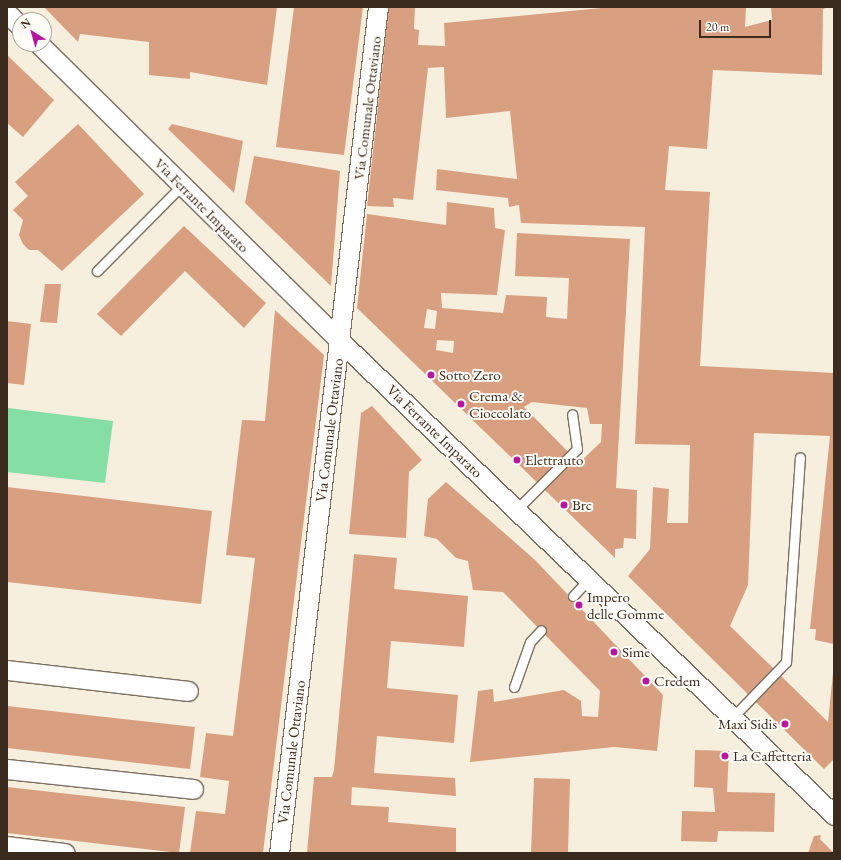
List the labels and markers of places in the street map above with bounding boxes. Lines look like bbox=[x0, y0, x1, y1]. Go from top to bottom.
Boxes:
place label: Sotto Zero bbox=[439, 366, 501, 384]
marker: Sotto Zero bbox=[426, 370, 436, 380]
place label: Crema & Cioccolato bbox=[469, 386, 531, 421]
marker: Crema & Cioccolato bbox=[456, 399, 466, 409]
place label: Elettrauto bbox=[525, 451, 583, 469]
marker: Elettrauto bbox=[512, 455, 522, 465]
place label: Brc bbox=[572, 496, 592, 514]
marker: Brc bbox=[559, 500, 569, 510]
place label: Impero delle Gomme bbox=[587, 587, 664, 622]
marker: Impero delle Gomme bbox=[574, 600, 584, 610]
place label: Sime bbox=[622, 643, 650, 661]
marker: Sime bbox=[609, 647, 619, 657]
place label: Credem bbox=[654, 672, 700, 690]
marker: Credem bbox=[641, 676, 651, 686]
place label: Maxi Sidis bbox=[718, 715, 777, 733]
marker: Maxi Sidis bbox=[780, 719, 790, 729]
place label: La Caffetteria bbox=[733, 747, 811, 765]
marker: La Caffetteria bbox=[720, 751, 730, 761]

